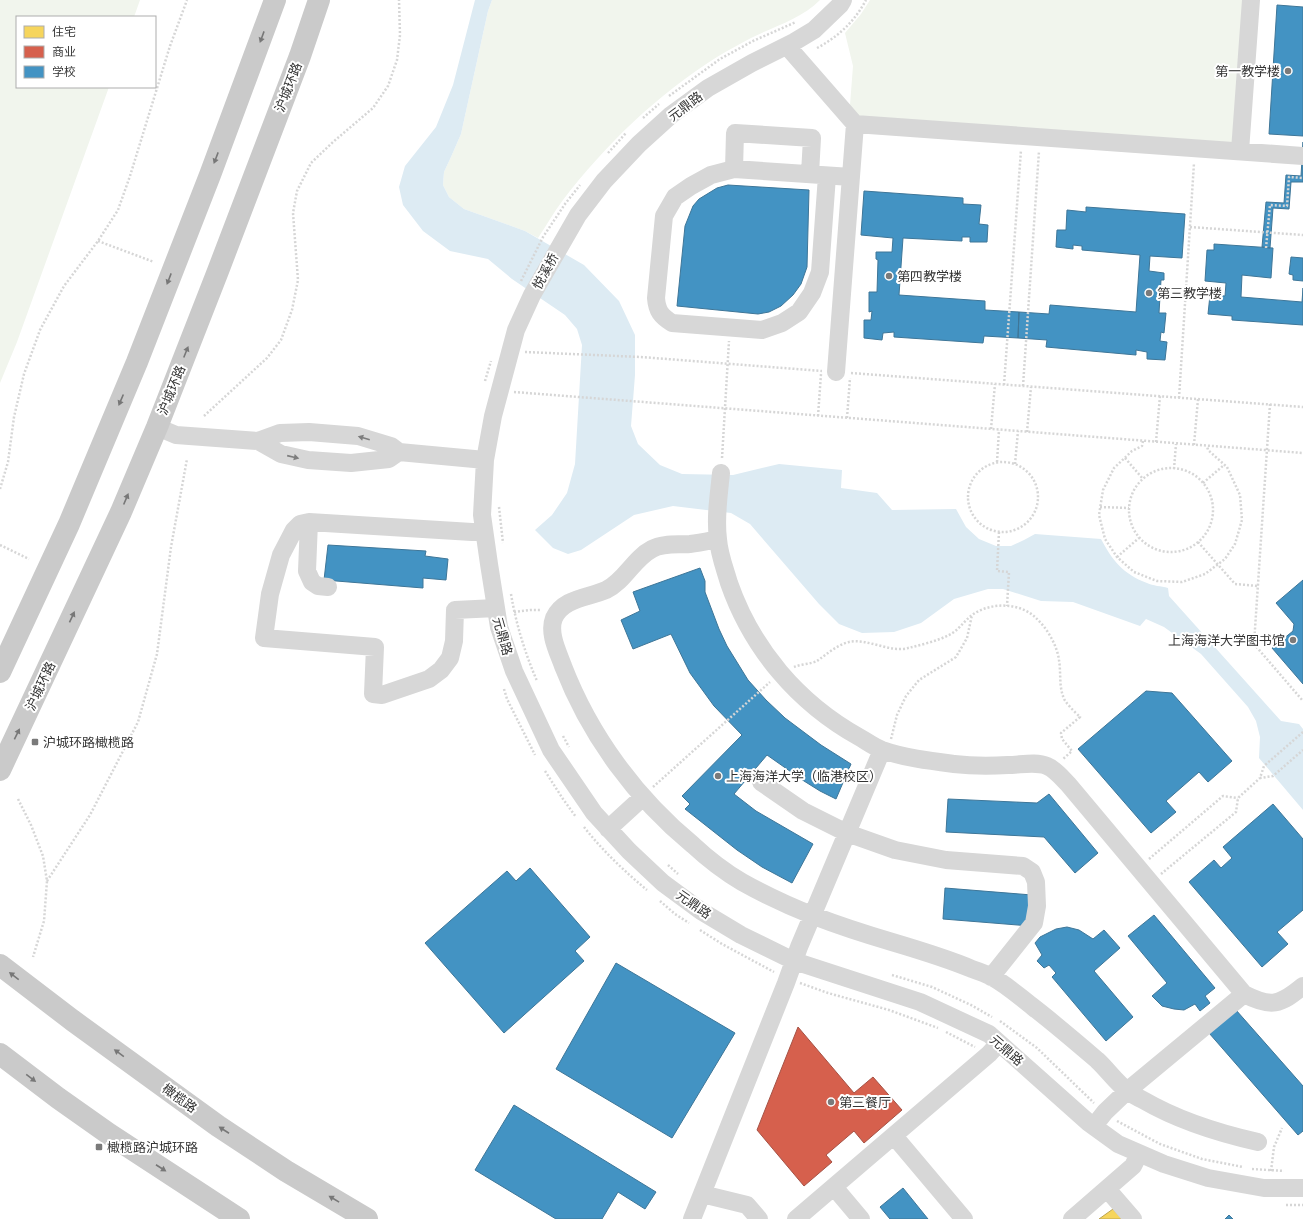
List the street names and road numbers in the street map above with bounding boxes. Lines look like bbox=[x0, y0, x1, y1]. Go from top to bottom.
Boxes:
street label: 沪城环路 bbox=[271, 60, 305, 114]
street label: 元鼎路 bbox=[665, 88, 705, 124]
street label: 悦溪桥 bbox=[529, 250, 561, 292]
street label: 沪城环路 bbox=[154, 363, 188, 417]
street label: 元鼎路 bbox=[490, 615, 516, 657]
street label: 沪城环路 bbox=[22, 659, 58, 713]
street label: 元鼎路 bbox=[673, 886, 715, 922]
street label: 元鼎路 bbox=[987, 1031, 1027, 1069]
street label: 橄榄路 bbox=[160, 1080, 200, 1116]

